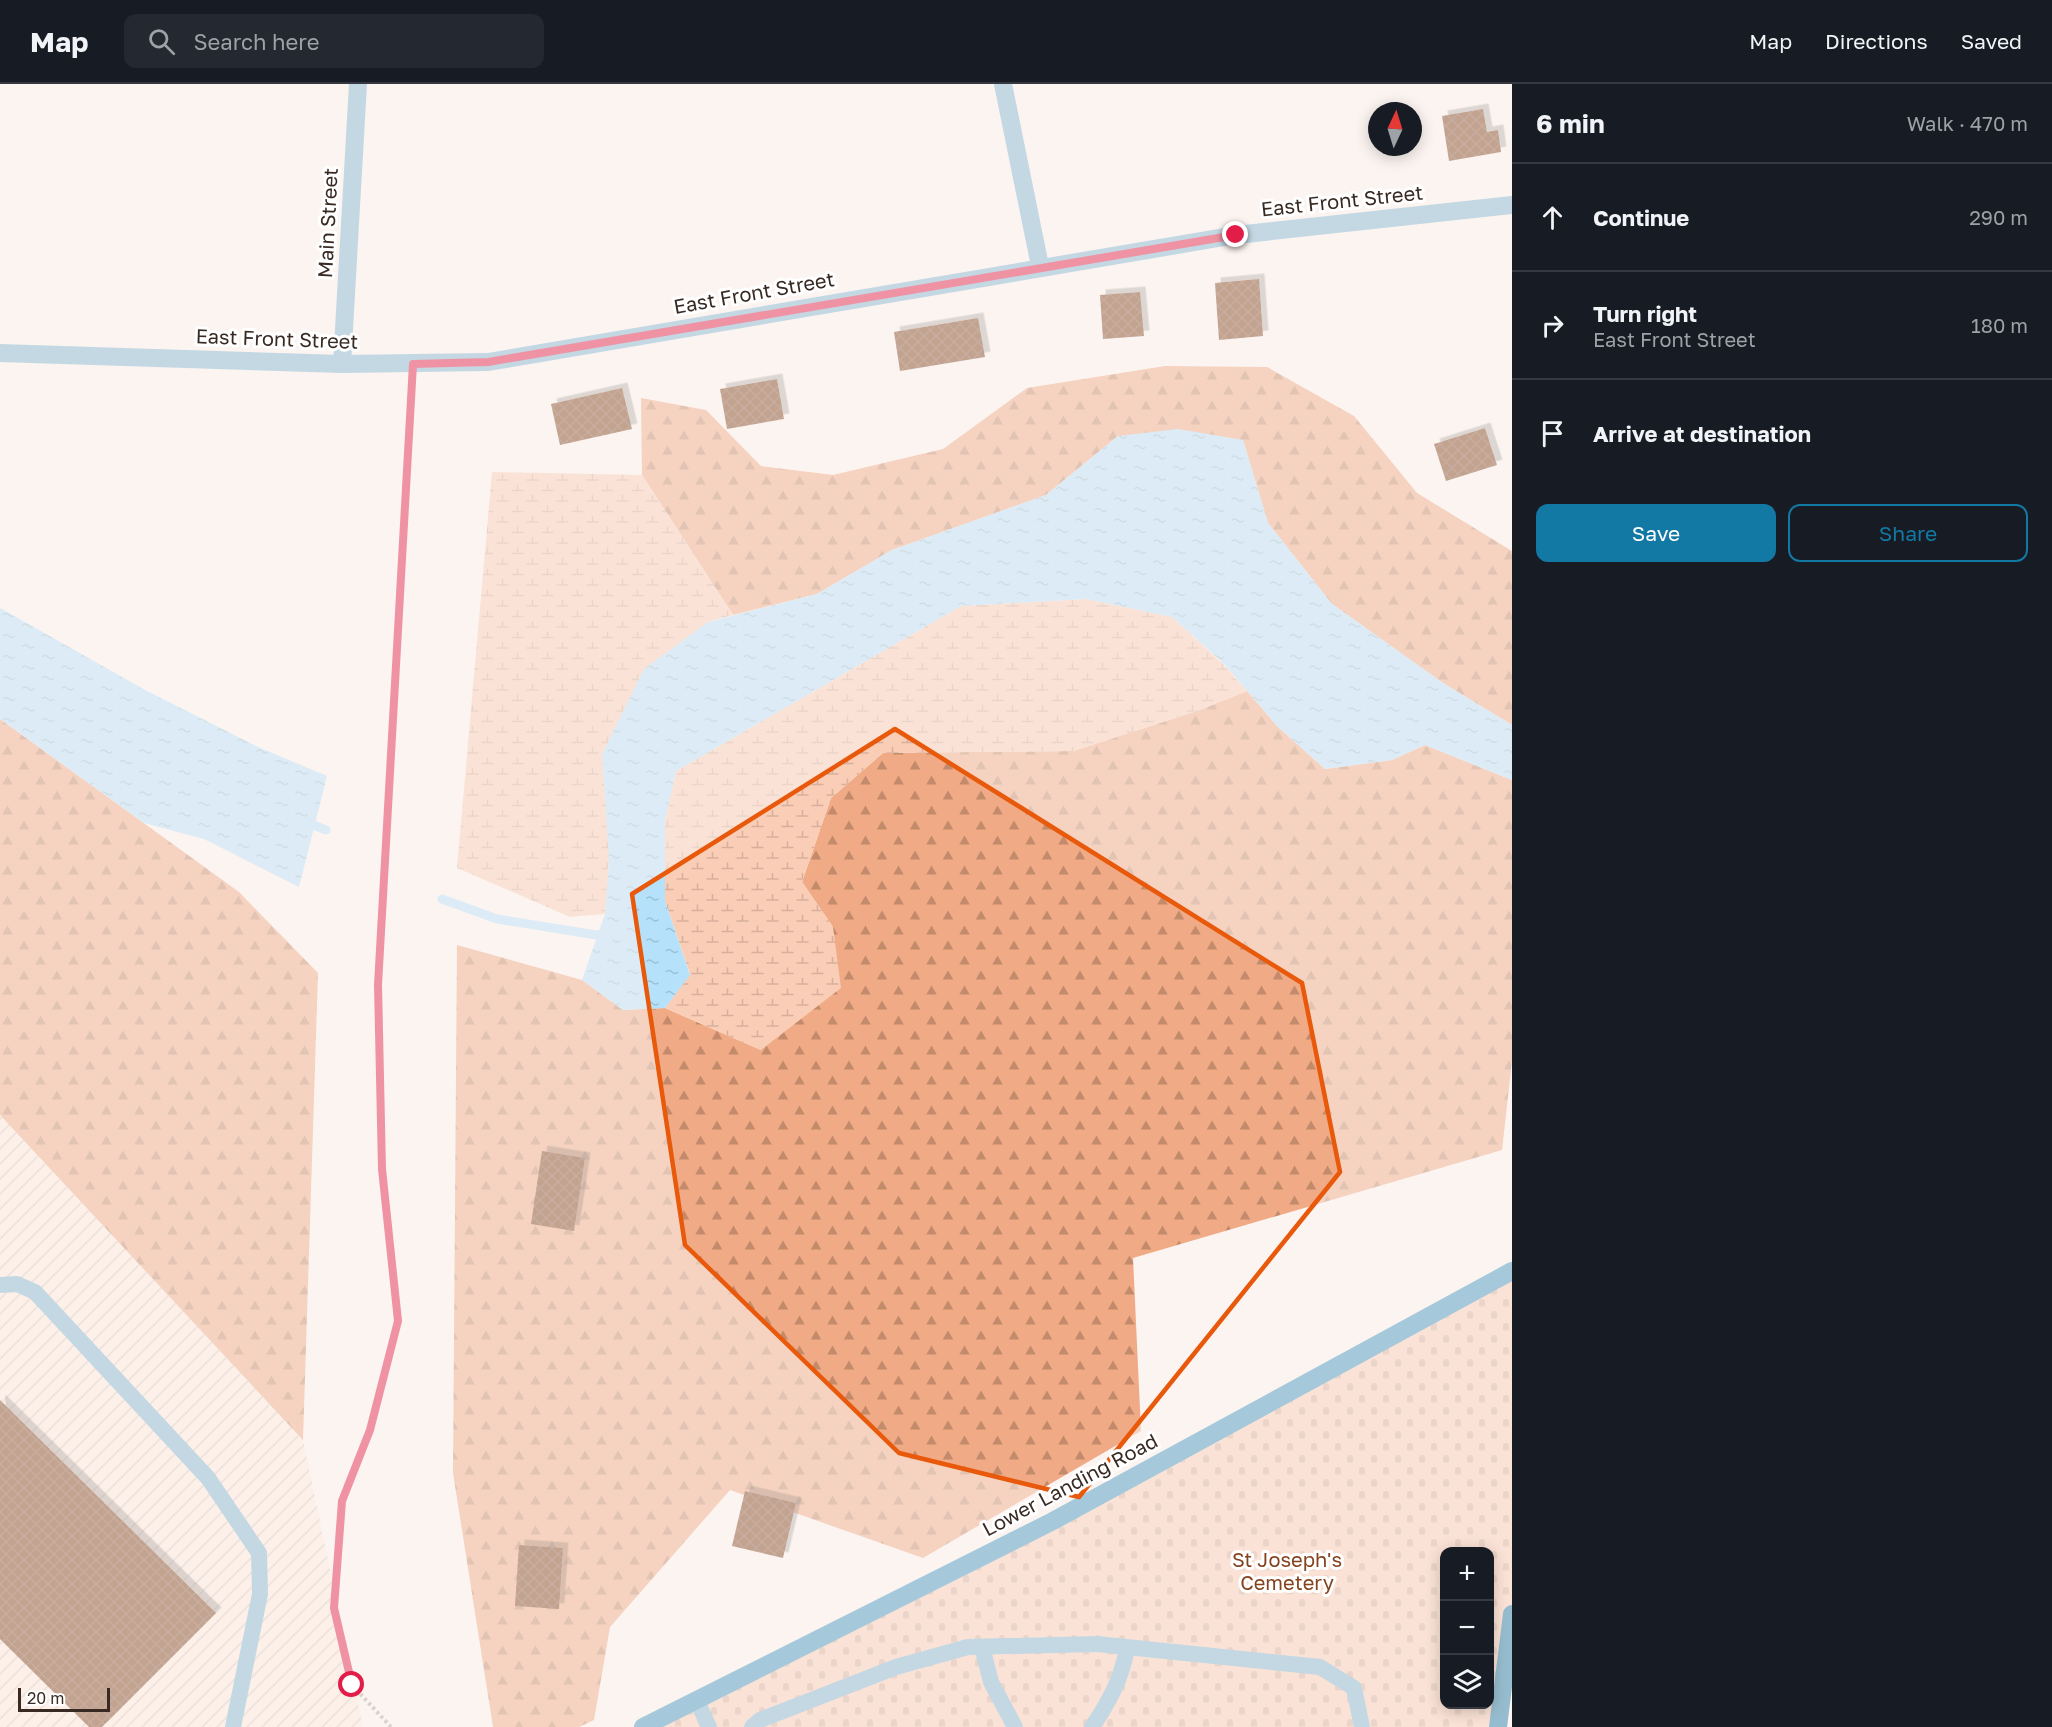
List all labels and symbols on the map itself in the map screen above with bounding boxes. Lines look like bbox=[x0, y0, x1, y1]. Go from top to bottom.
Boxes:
north arrow bbox=[1368, 102, 1422, 156]
street label: Main Street bbox=[312, 167, 342, 279]
street label: East Front Street bbox=[1260, 180, 1424, 220]
route end bbox=[1222, 221, 1248, 247]
street label: East Front Street bbox=[672, 266, 836, 318]
street label: East Front Street bbox=[195, 323, 359, 353]
street label: Lower Landing Road bbox=[978, 1428, 1161, 1540]
park label: St Joseph's Cemetery bbox=[1232, 1547, 1342, 1594]
route start bbox=[338, 1671, 364, 1697]
scale bar bbox=[18, 1685, 110, 1712]

